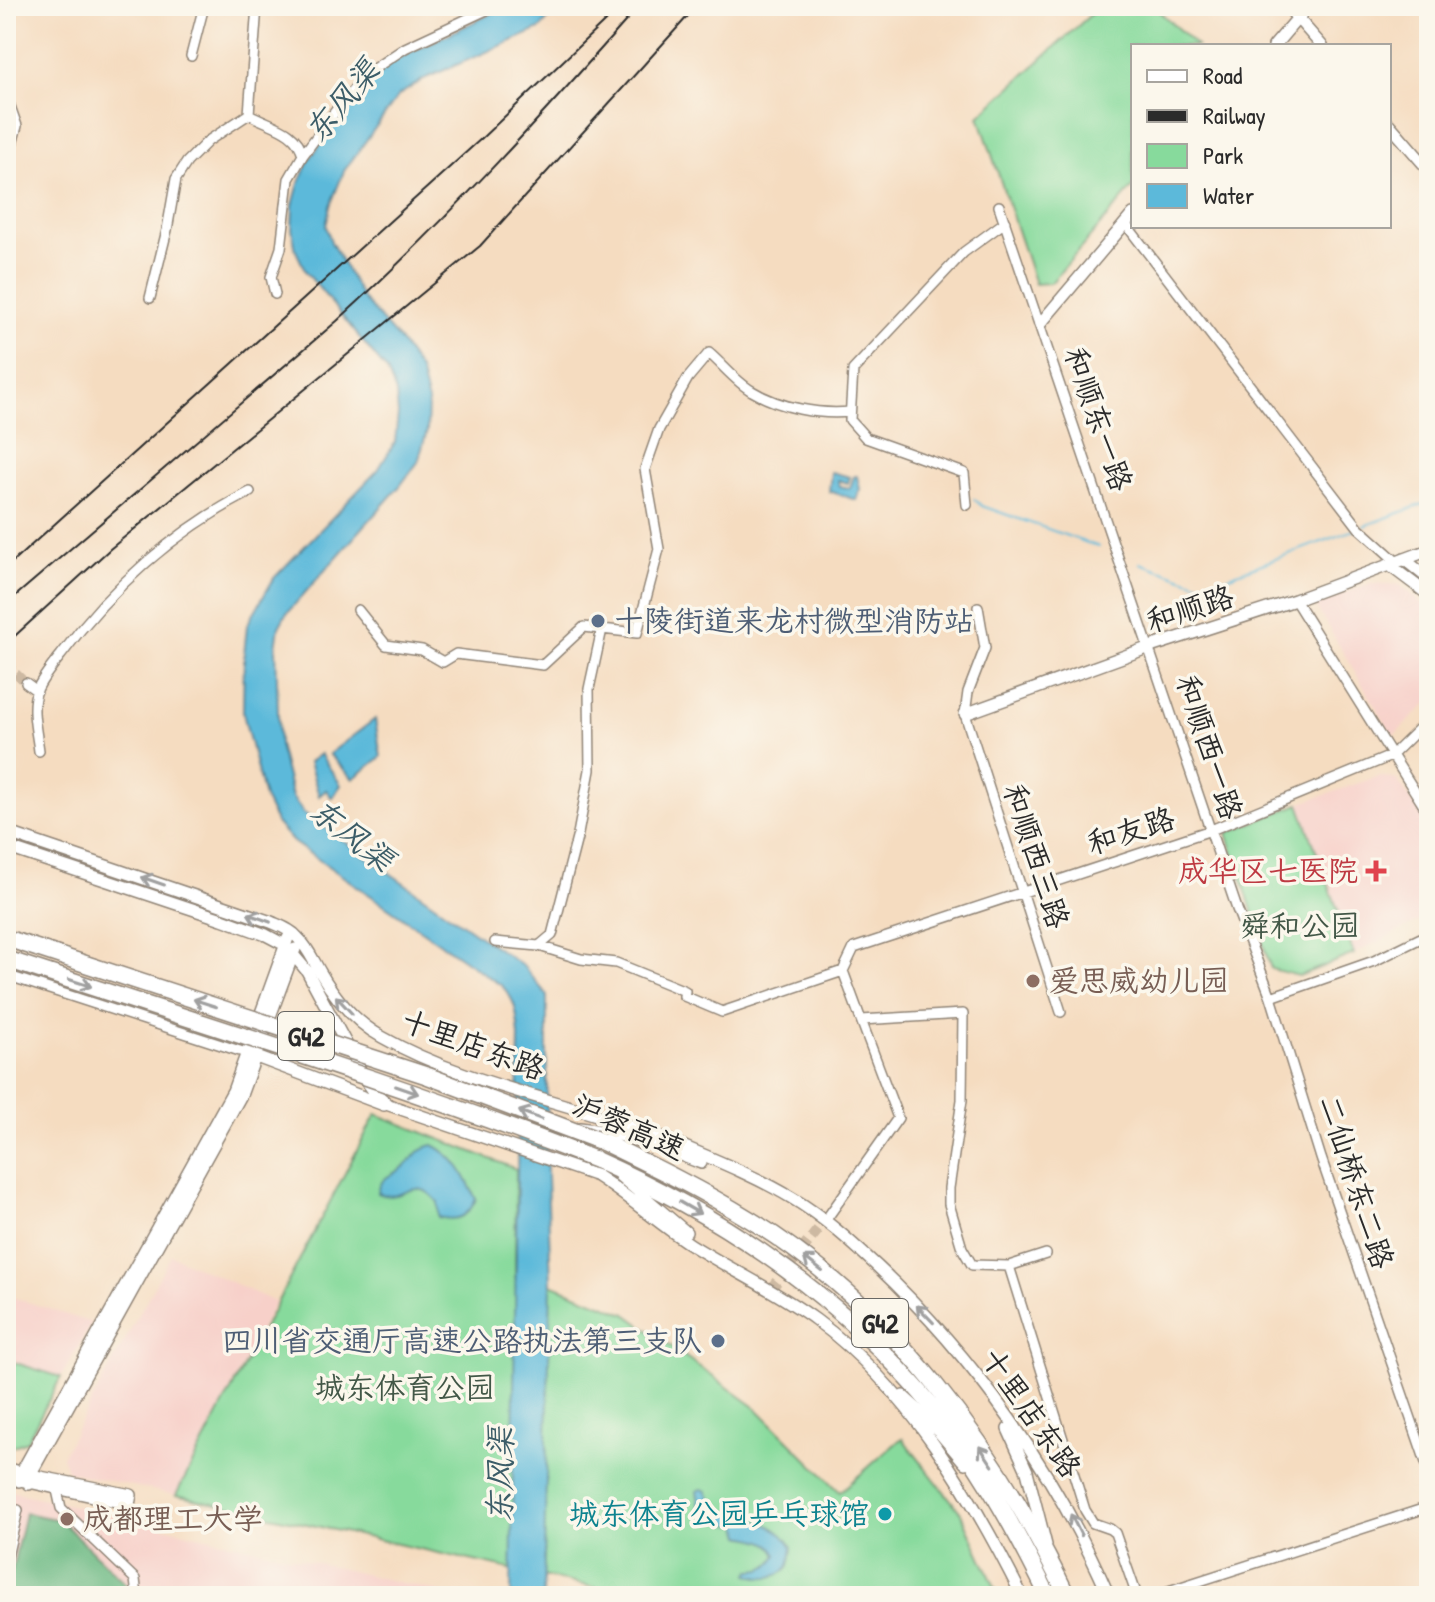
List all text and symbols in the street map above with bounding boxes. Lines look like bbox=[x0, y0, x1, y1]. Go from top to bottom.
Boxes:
legend bbox=[1131, 44, 1391, 228]
water label: 东风渠 bbox=[294, 48, 391, 151]
text: Road bbox=[1203, 59, 1242, 91]
text: Railway bbox=[1203, 99, 1266, 131]
text: Park bbox=[1203, 139, 1243, 171]
text: Water bbox=[1203, 179, 1254, 211]
street label: 和顺东一路 bbox=[1056, 341, 1142, 496]
street label: 和顺路 bbox=[1141, 575, 1239, 641]
place label: 十陵街道来龙村微型消防站 bbox=[614, 600, 974, 640]
marker: 十陵街道来龙村微型消防站 bbox=[589, 612, 607, 630]
street label: 和顺西一路 bbox=[1168, 669, 1252, 824]
street label: 和顺西三路 bbox=[995, 778, 1079, 933]
water label: 东风渠 bbox=[301, 788, 406, 883]
street label: 和友路 bbox=[1082, 797, 1180, 863]
place label: 成华区七医院 bbox=[1178, 850, 1358, 890]
marker: 成华区七医院 bbox=[1365, 860, 1387, 882]
one-way arrow bbox=[141, 873, 166, 888]
park label: 舜和公园 bbox=[1240, 905, 1360, 945]
one-way arrow bbox=[247, 909, 272, 924]
place label: 爱思威幼儿园 bbox=[1049, 960, 1229, 1000]
marker: 爱思威幼儿园 bbox=[1024, 972, 1042, 990]
one-way arrow bbox=[67, 977, 92, 992]
one-way arrow bbox=[193, 995, 218, 1010]
one-way arrow bbox=[336, 996, 354, 1016]
street label: 十里店东路 bbox=[396, 1000, 551, 1089]
road number: G42 bbox=[278, 1012, 334, 1060]
street label: 沪蓉高速 bbox=[566, 1083, 692, 1169]
one-way arrow bbox=[394, 1084, 419, 1099]
street label: 二仙桥东二路 bbox=[1310, 1090, 1404, 1273]
one-way arrow bbox=[518, 1107, 543, 1121]
one-way arrow bbox=[678, 1200, 701, 1216]
one-way arrow bbox=[803, 1256, 824, 1273]
road number: G42 bbox=[852, 1299, 908, 1347]
one-way arrow bbox=[916, 1304, 935, 1324]
place label: 四川省交通厅高速公路执法第三支队 bbox=[222, 1320, 702, 1360]
marker: 四川省交通厅高速公路执法第三支队 bbox=[709, 1332, 727, 1350]
street label: 十里店东路 bbox=[972, 1340, 1091, 1485]
park label: 城东体育公园 bbox=[315, 1367, 495, 1407]
water label: 东风渠 bbox=[477, 1424, 522, 1523]
one-way arrow bbox=[978, 1445, 994, 1467]
place label: 城东体育公园乒乓球馆 bbox=[569, 1493, 869, 1533]
place label: 成都理工大学 bbox=[83, 1498, 263, 1538]
marker: 城东体育公园乒乓球馆 bbox=[876, 1505, 894, 1523]
marker: 成都理工大学 bbox=[58, 1510, 76, 1528]
one-way arrow bbox=[1068, 1514, 1083, 1538]

